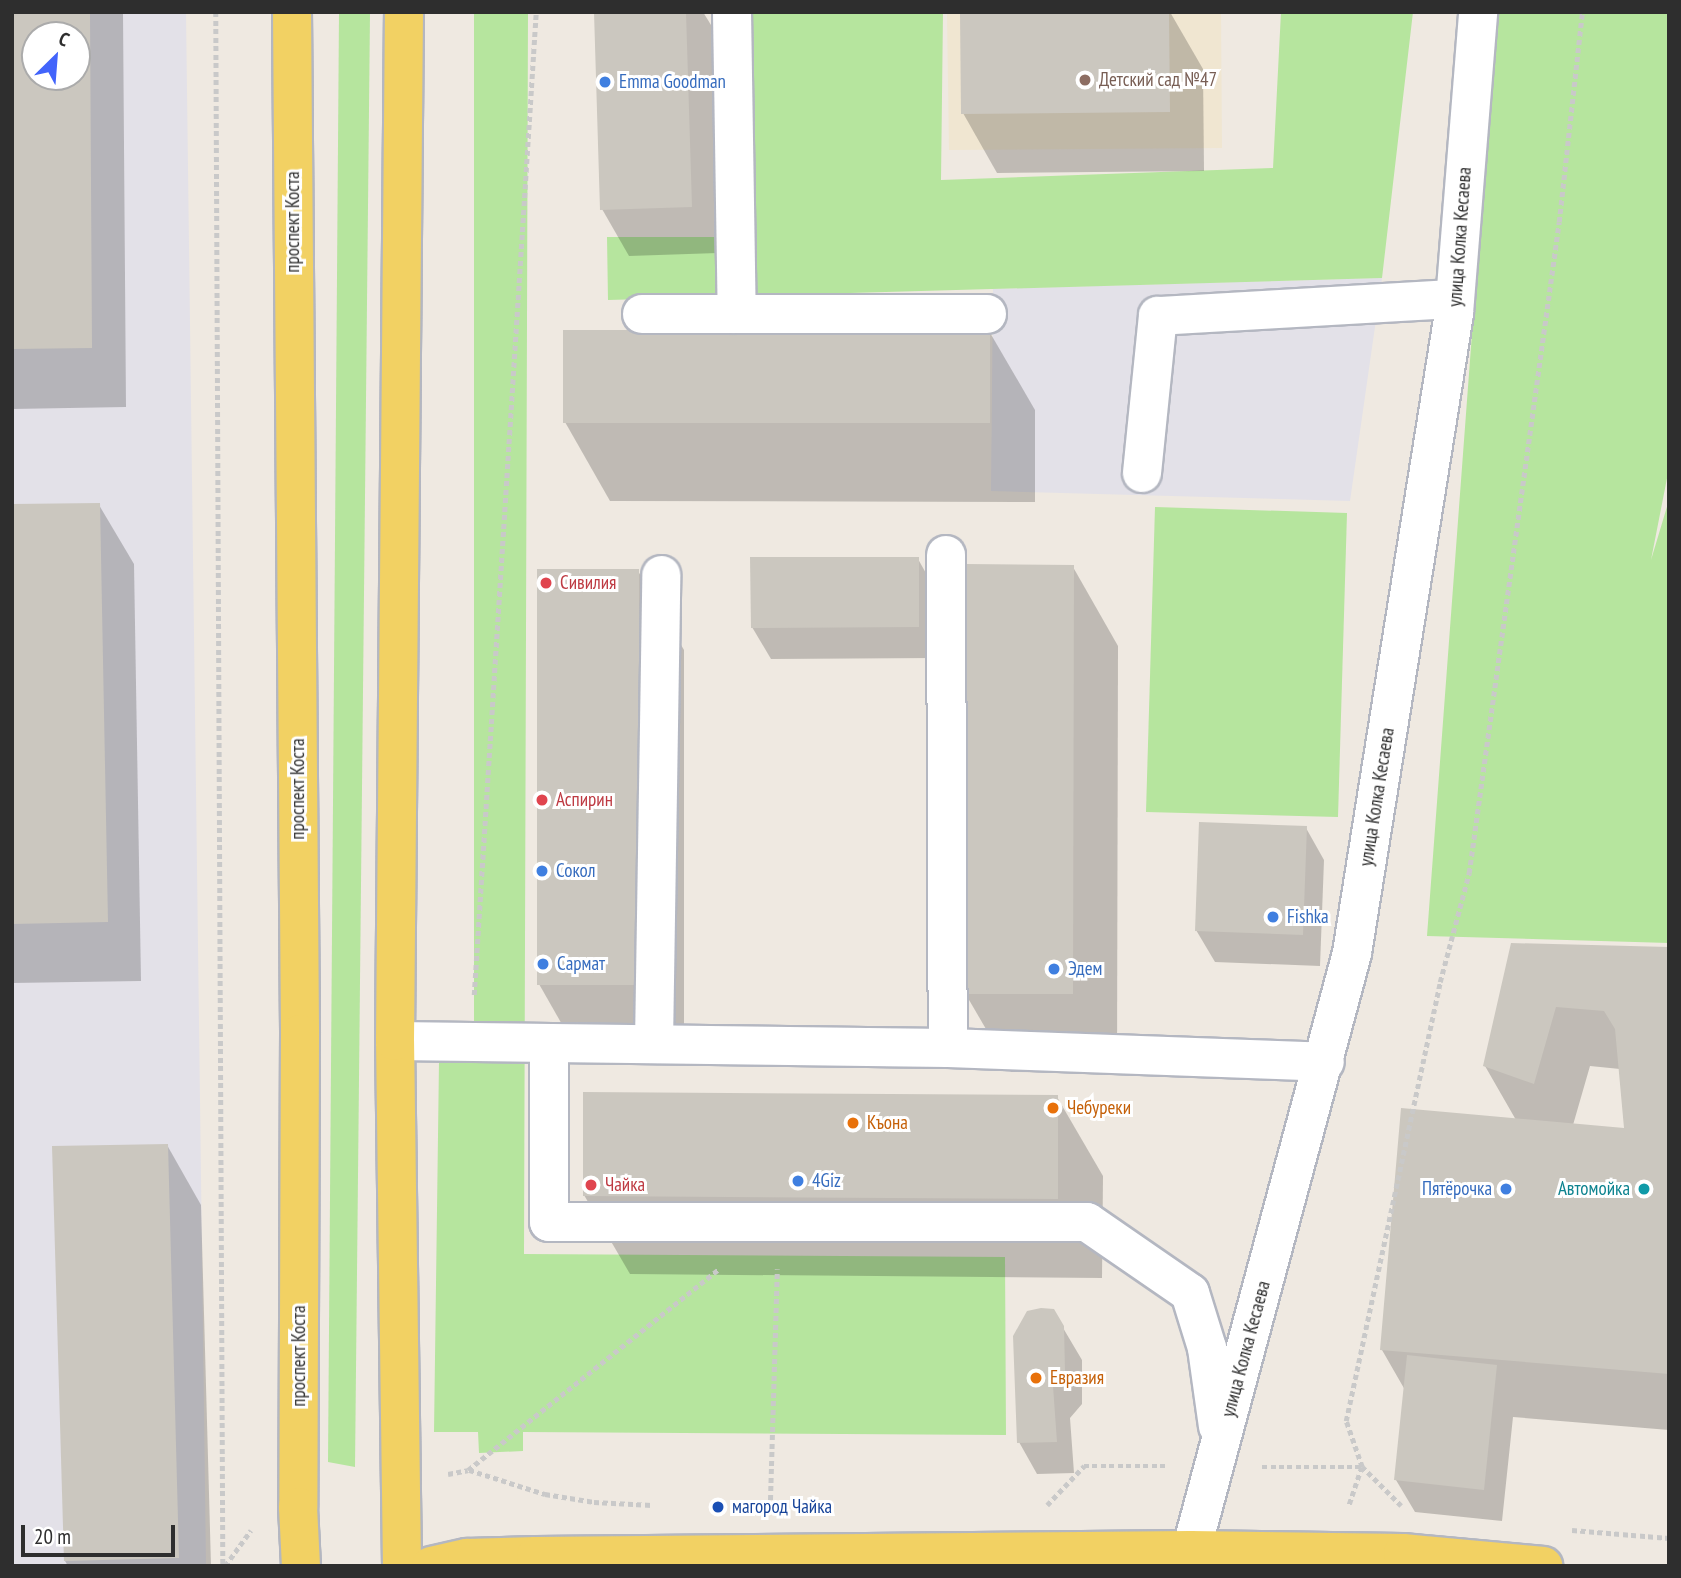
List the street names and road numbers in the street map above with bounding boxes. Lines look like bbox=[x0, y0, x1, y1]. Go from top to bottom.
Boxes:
street label: улица Колка Кесаева bbox=[1444, 166, 1476, 308]
street label: проспект Коста bbox=[282, 171, 304, 273]
street label: улица Колка Кесаева bbox=[1355, 726, 1399, 868]
street label: проспект Коста bbox=[287, 738, 309, 840]
street label: улица Колка Кесаева bbox=[1217, 1278, 1275, 1420]
street label: проспект Коста bbox=[288, 1305, 310, 1407]

